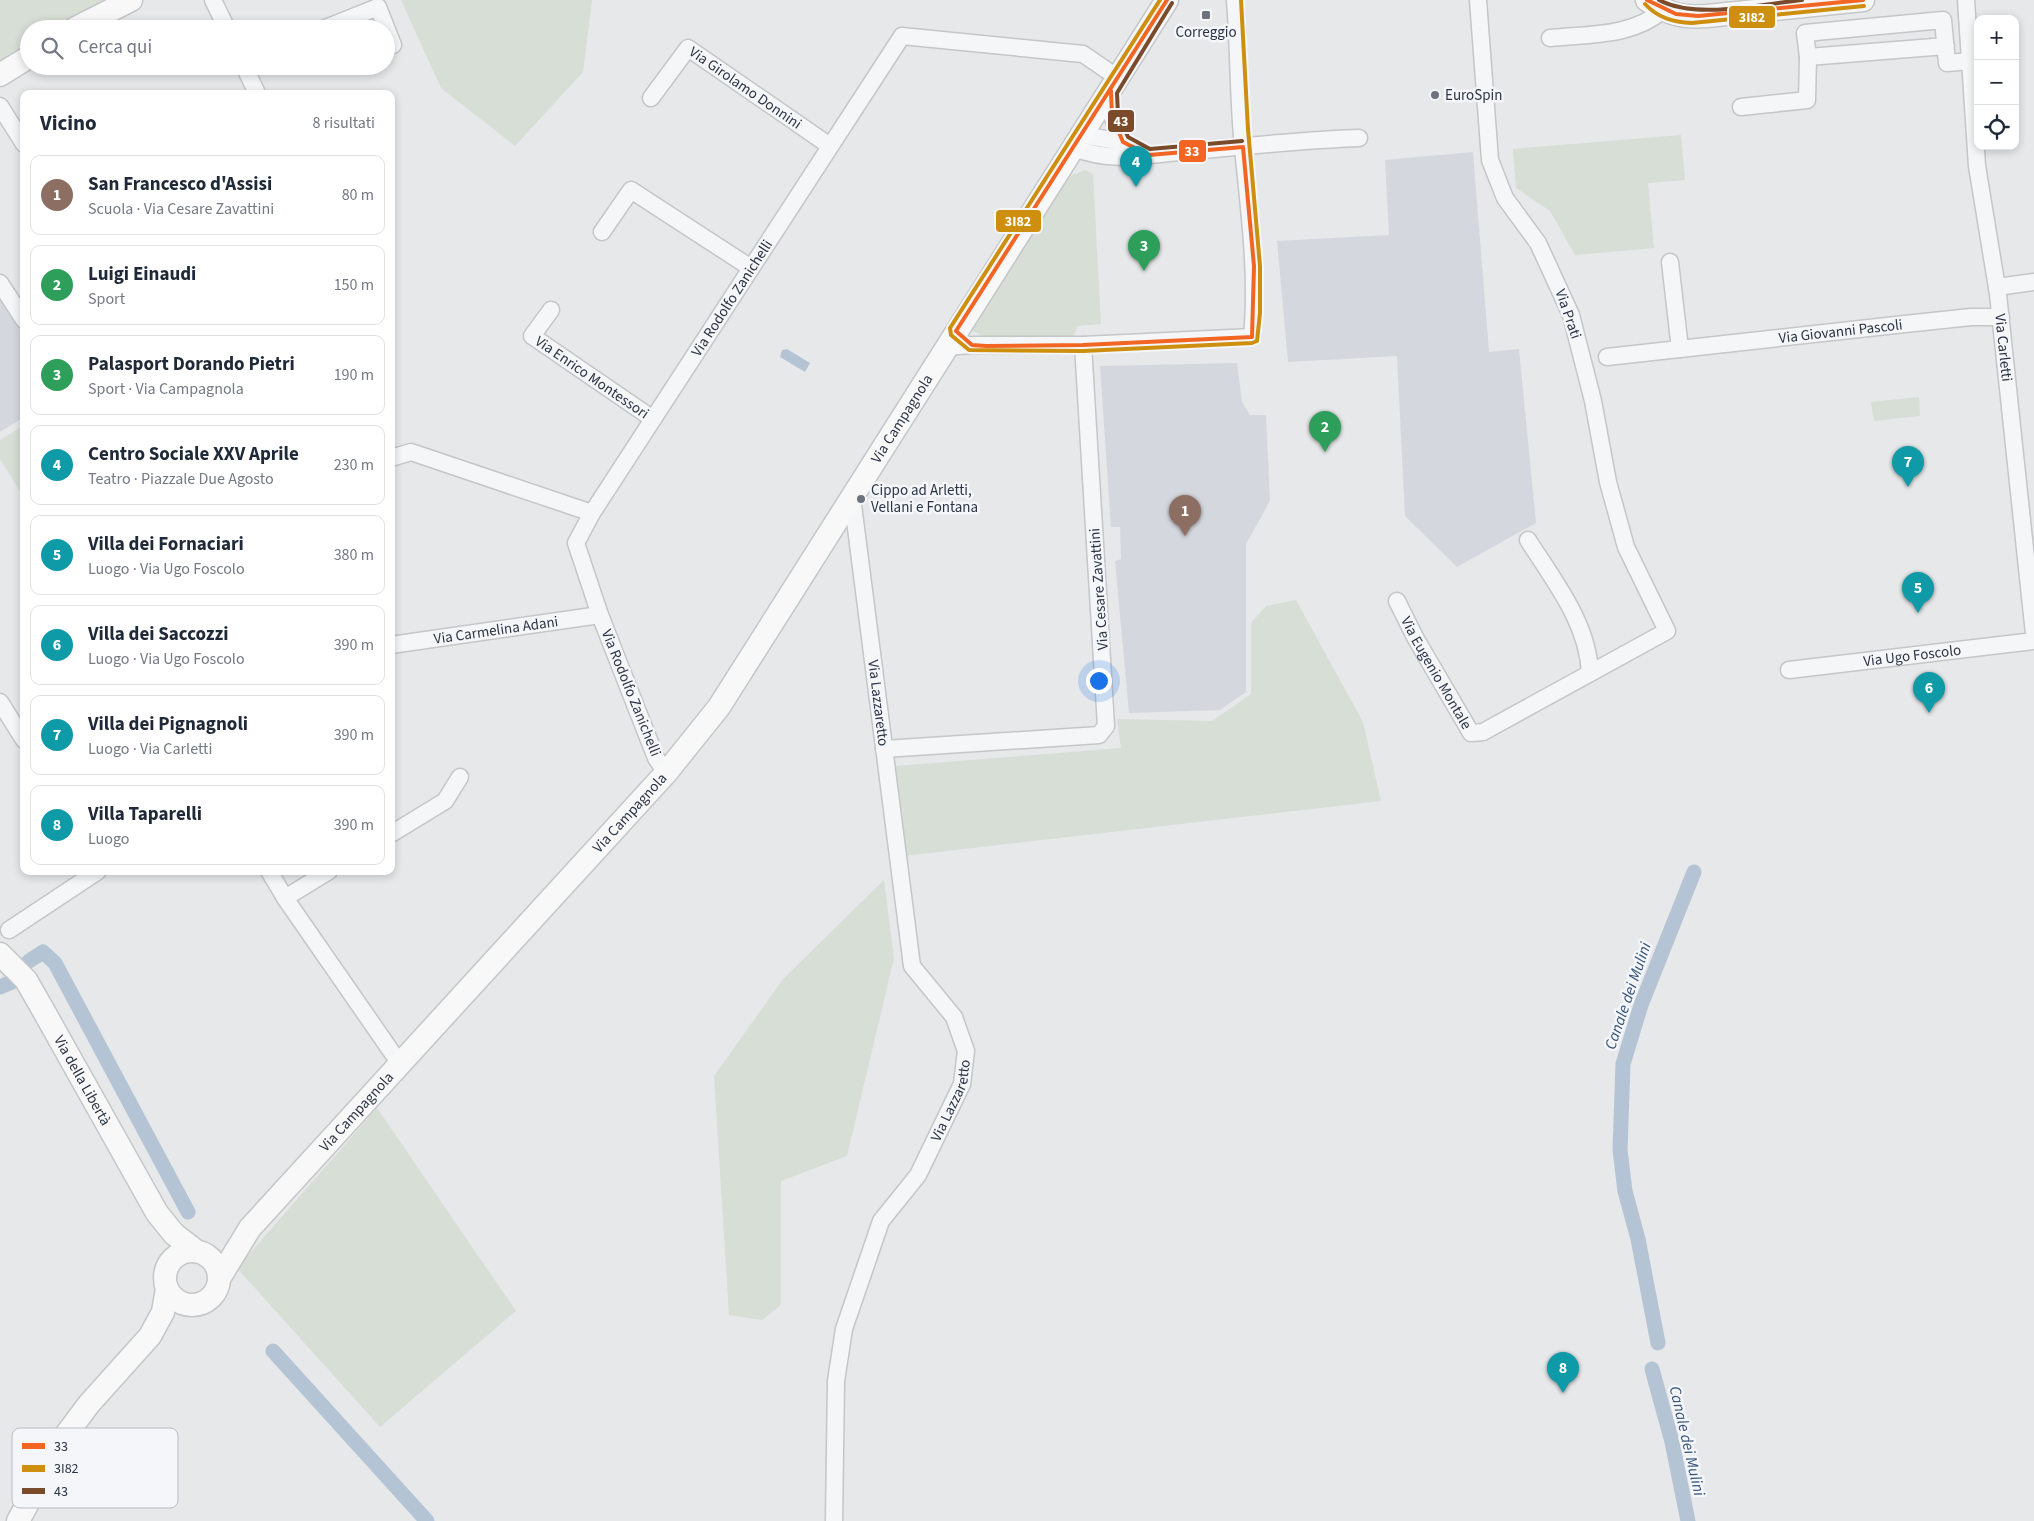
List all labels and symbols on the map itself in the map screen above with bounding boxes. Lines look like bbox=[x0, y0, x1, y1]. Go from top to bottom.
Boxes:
line badge: 3I82 bbox=[1728, 5, 1776, 29]
text: 3I82 bbox=[1739, 8, 1765, 28]
marker: Correggio bbox=[1200, 9, 1212, 21]
place label: Correggio bbox=[1175, 22, 1237, 43]
street label: Via Girolamo Donnini bbox=[685, 41, 806, 134]
place label: EuroSpin bbox=[1445, 85, 1502, 106]
marker: EuroSpin bbox=[1429, 89, 1441, 101]
line badge: 43 bbox=[1107, 109, 1135, 133]
text: 43 bbox=[1114, 112, 1128, 132]
line badge: 33 bbox=[1178, 139, 1207, 163]
text: 33 bbox=[1185, 142, 1199, 162]
pin: 4 bbox=[1120, 146, 1152, 187]
line badge: 3I82 bbox=[995, 209, 1042, 233]
text: 3I82 bbox=[1005, 212, 1031, 232]
pin: 3 bbox=[1128, 230, 1160, 271]
street label: Via Rodolfo Zanichelli bbox=[686, 235, 777, 360]
street label: Via Prati bbox=[1550, 286, 1586, 342]
street label: Via Carletti bbox=[1990, 313, 2018, 383]
street label: Via Giovanni Pascoli bbox=[1778, 314, 1904, 348]
street label: Via Enrico Montessori bbox=[531, 331, 653, 424]
street label: Via Campagnola bbox=[866, 370, 938, 467]
pin: 2 bbox=[1309, 411, 1341, 452]
pin: 7 bbox=[1892, 446, 1924, 487]
place label: Cippo ad Arletti, Vellani e Fontana bbox=[871, 480, 978, 518]
marker: Cippo ad Arletti, Vellani e Fontana bbox=[855, 493, 867, 505]
pin: 1 bbox=[1169, 495, 1201, 536]
street label: Via Cesare Zavattini bbox=[1084, 527, 1114, 651]
pin: 5 bbox=[1902, 572, 1934, 613]
street label: Via Carmelina Adani bbox=[432, 611, 560, 649]
street label: Via Eugenio Montale bbox=[1396, 613, 1477, 733]
street label: Via Rodolfo Zanichelli bbox=[596, 626, 666, 760]
street label: Via Ugo Foscolo bbox=[1862, 639, 1962, 672]
street label: Via Lazzaretto bbox=[862, 659, 894, 747]
your location bbox=[1086, 668, 1112, 694]
pin: 6 bbox=[1913, 672, 1945, 713]
street label: Via Campagnola bbox=[588, 768, 672, 857]
water label: Canale dei Mulini bbox=[1599, 939, 1657, 1053]
street label: Via della Libertà bbox=[49, 1031, 116, 1129]
street label: Via Lazzaretto bbox=[925, 1058, 975, 1145]
street label: Via Campagnola bbox=[314, 1067, 398, 1156]
pin: 8 bbox=[1547, 1352, 1579, 1393]
water label: Canale dei Mulini bbox=[1664, 1384, 1710, 1498]
legend bbox=[12, 1428, 178, 1508]
text: 33 bbox=[54, 1437, 68, 1457]
text: 3I82 bbox=[54, 1459, 79, 1479]
text: 43 bbox=[54, 1482, 68, 1502]

